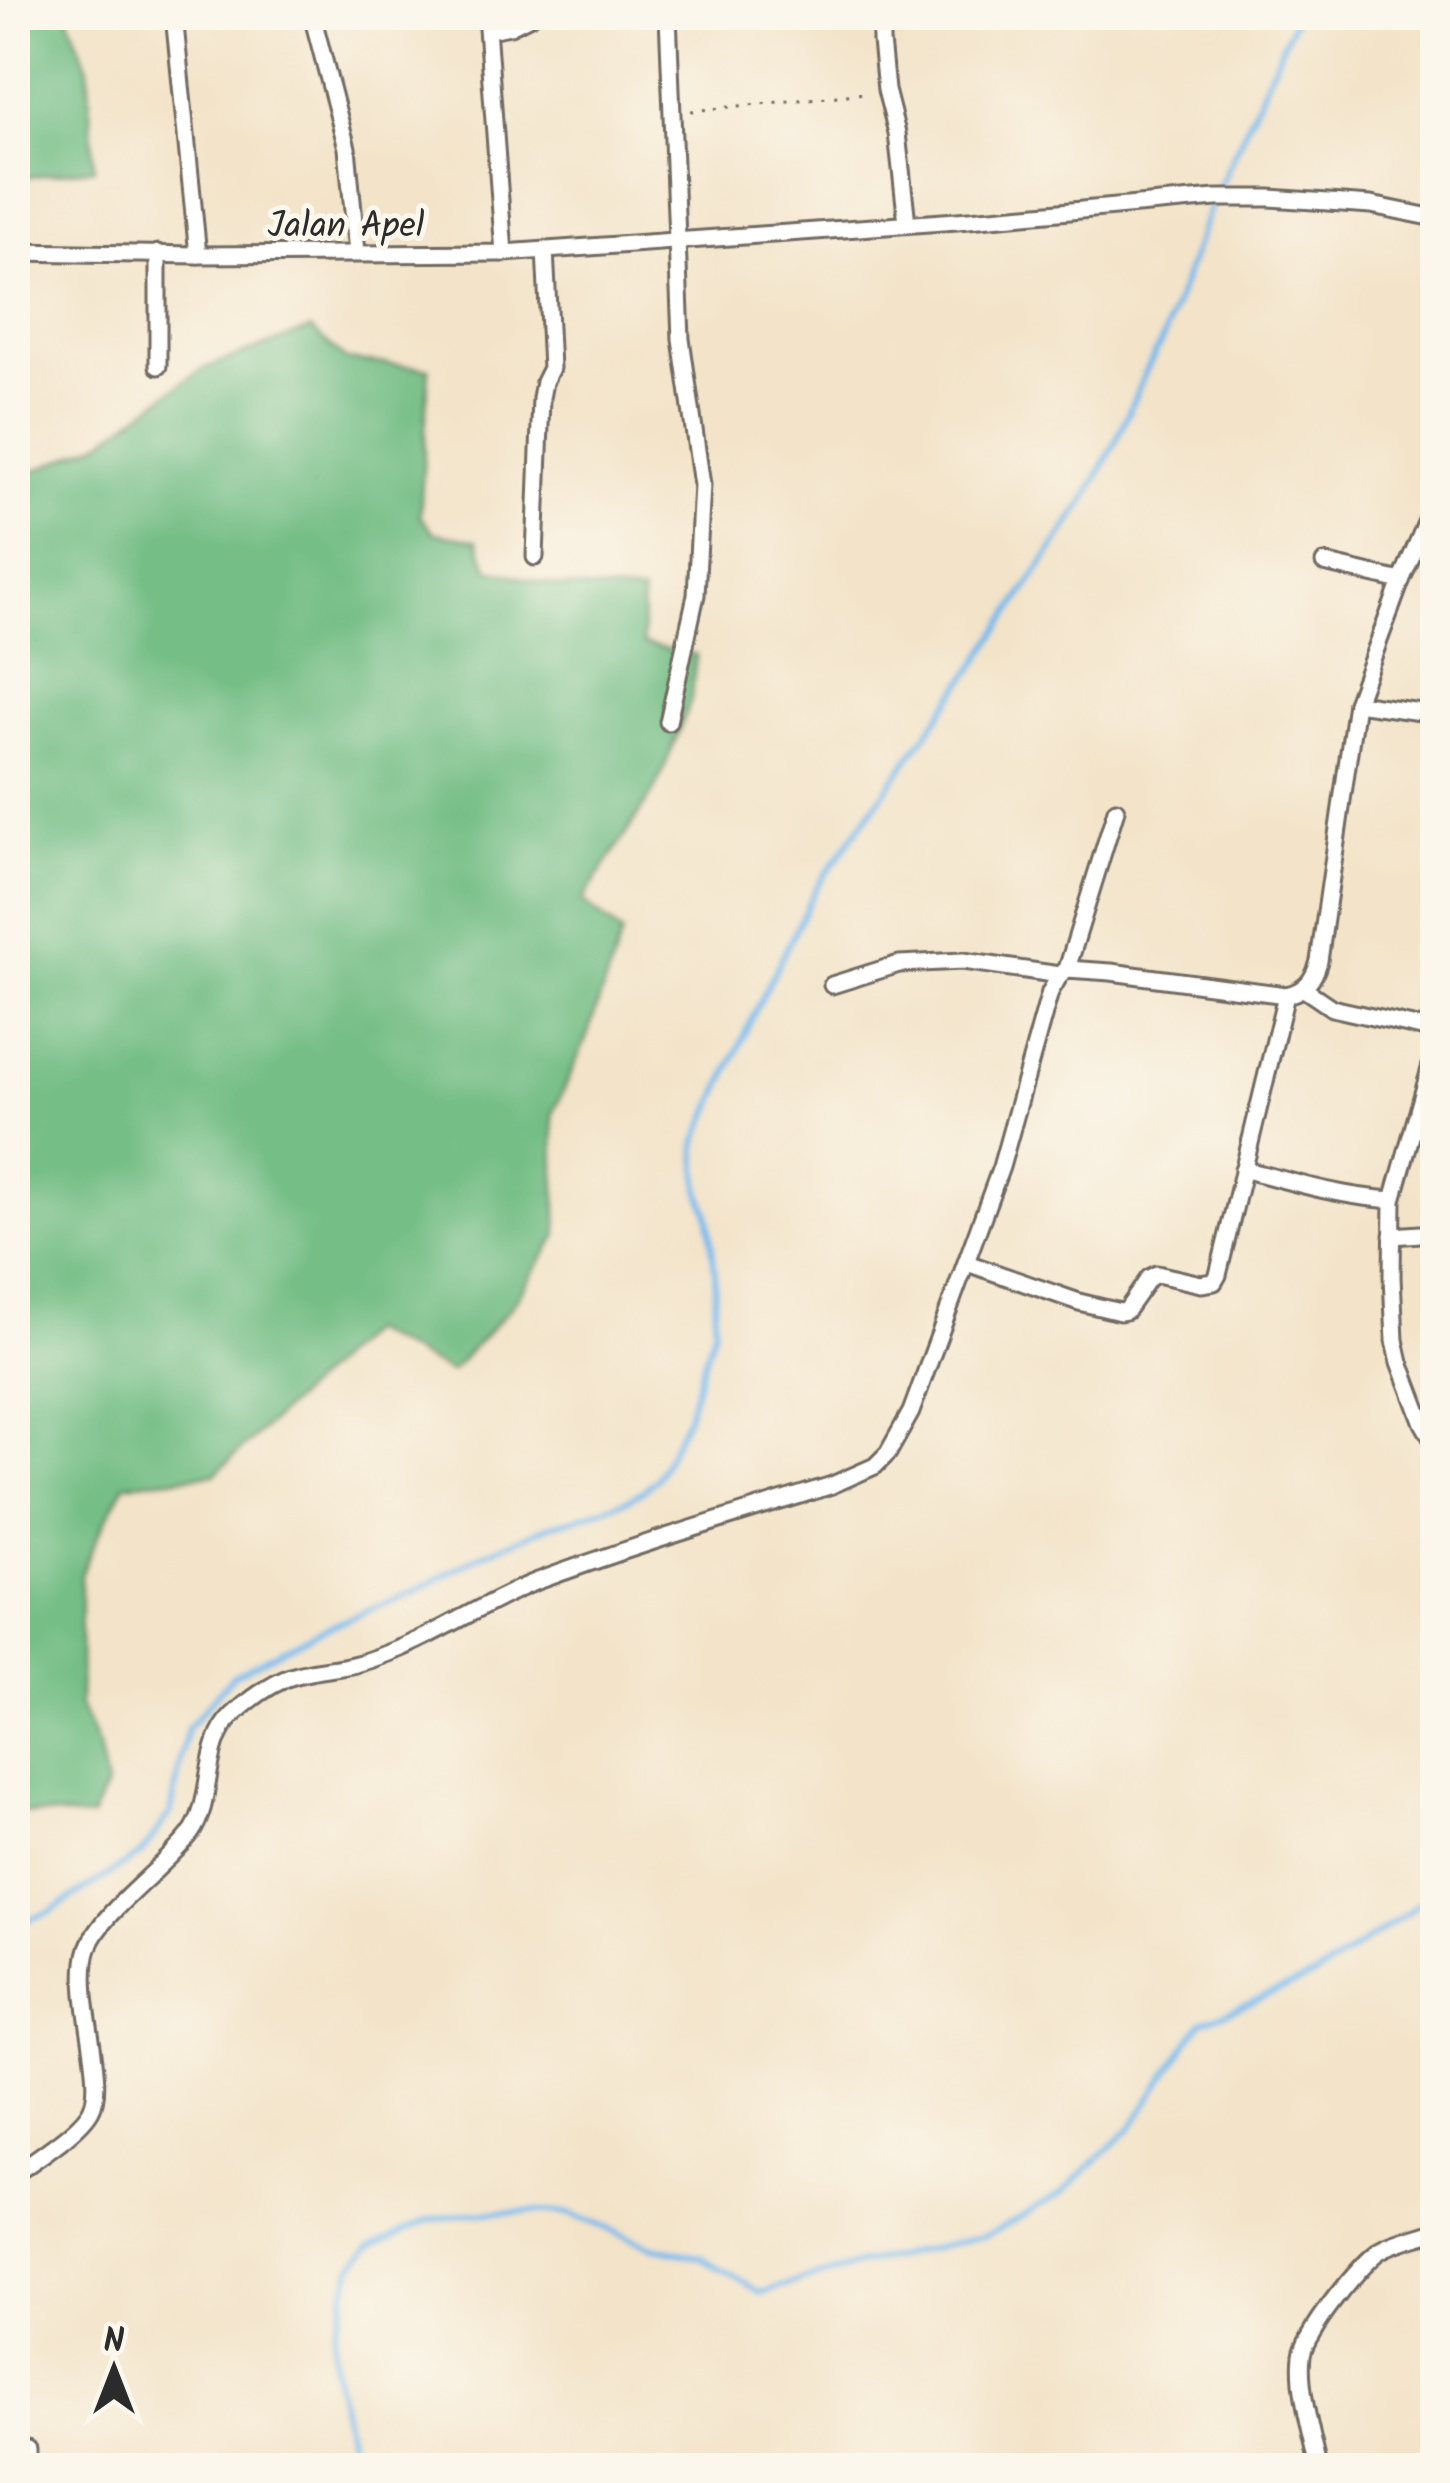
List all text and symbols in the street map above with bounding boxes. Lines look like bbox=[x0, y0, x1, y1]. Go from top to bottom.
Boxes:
street label: Jalan Apel bbox=[267, 199, 425, 256]
north arrow bbox=[54, 2309, 174, 2429]
text: N bbox=[104, 2316, 125, 2369]

